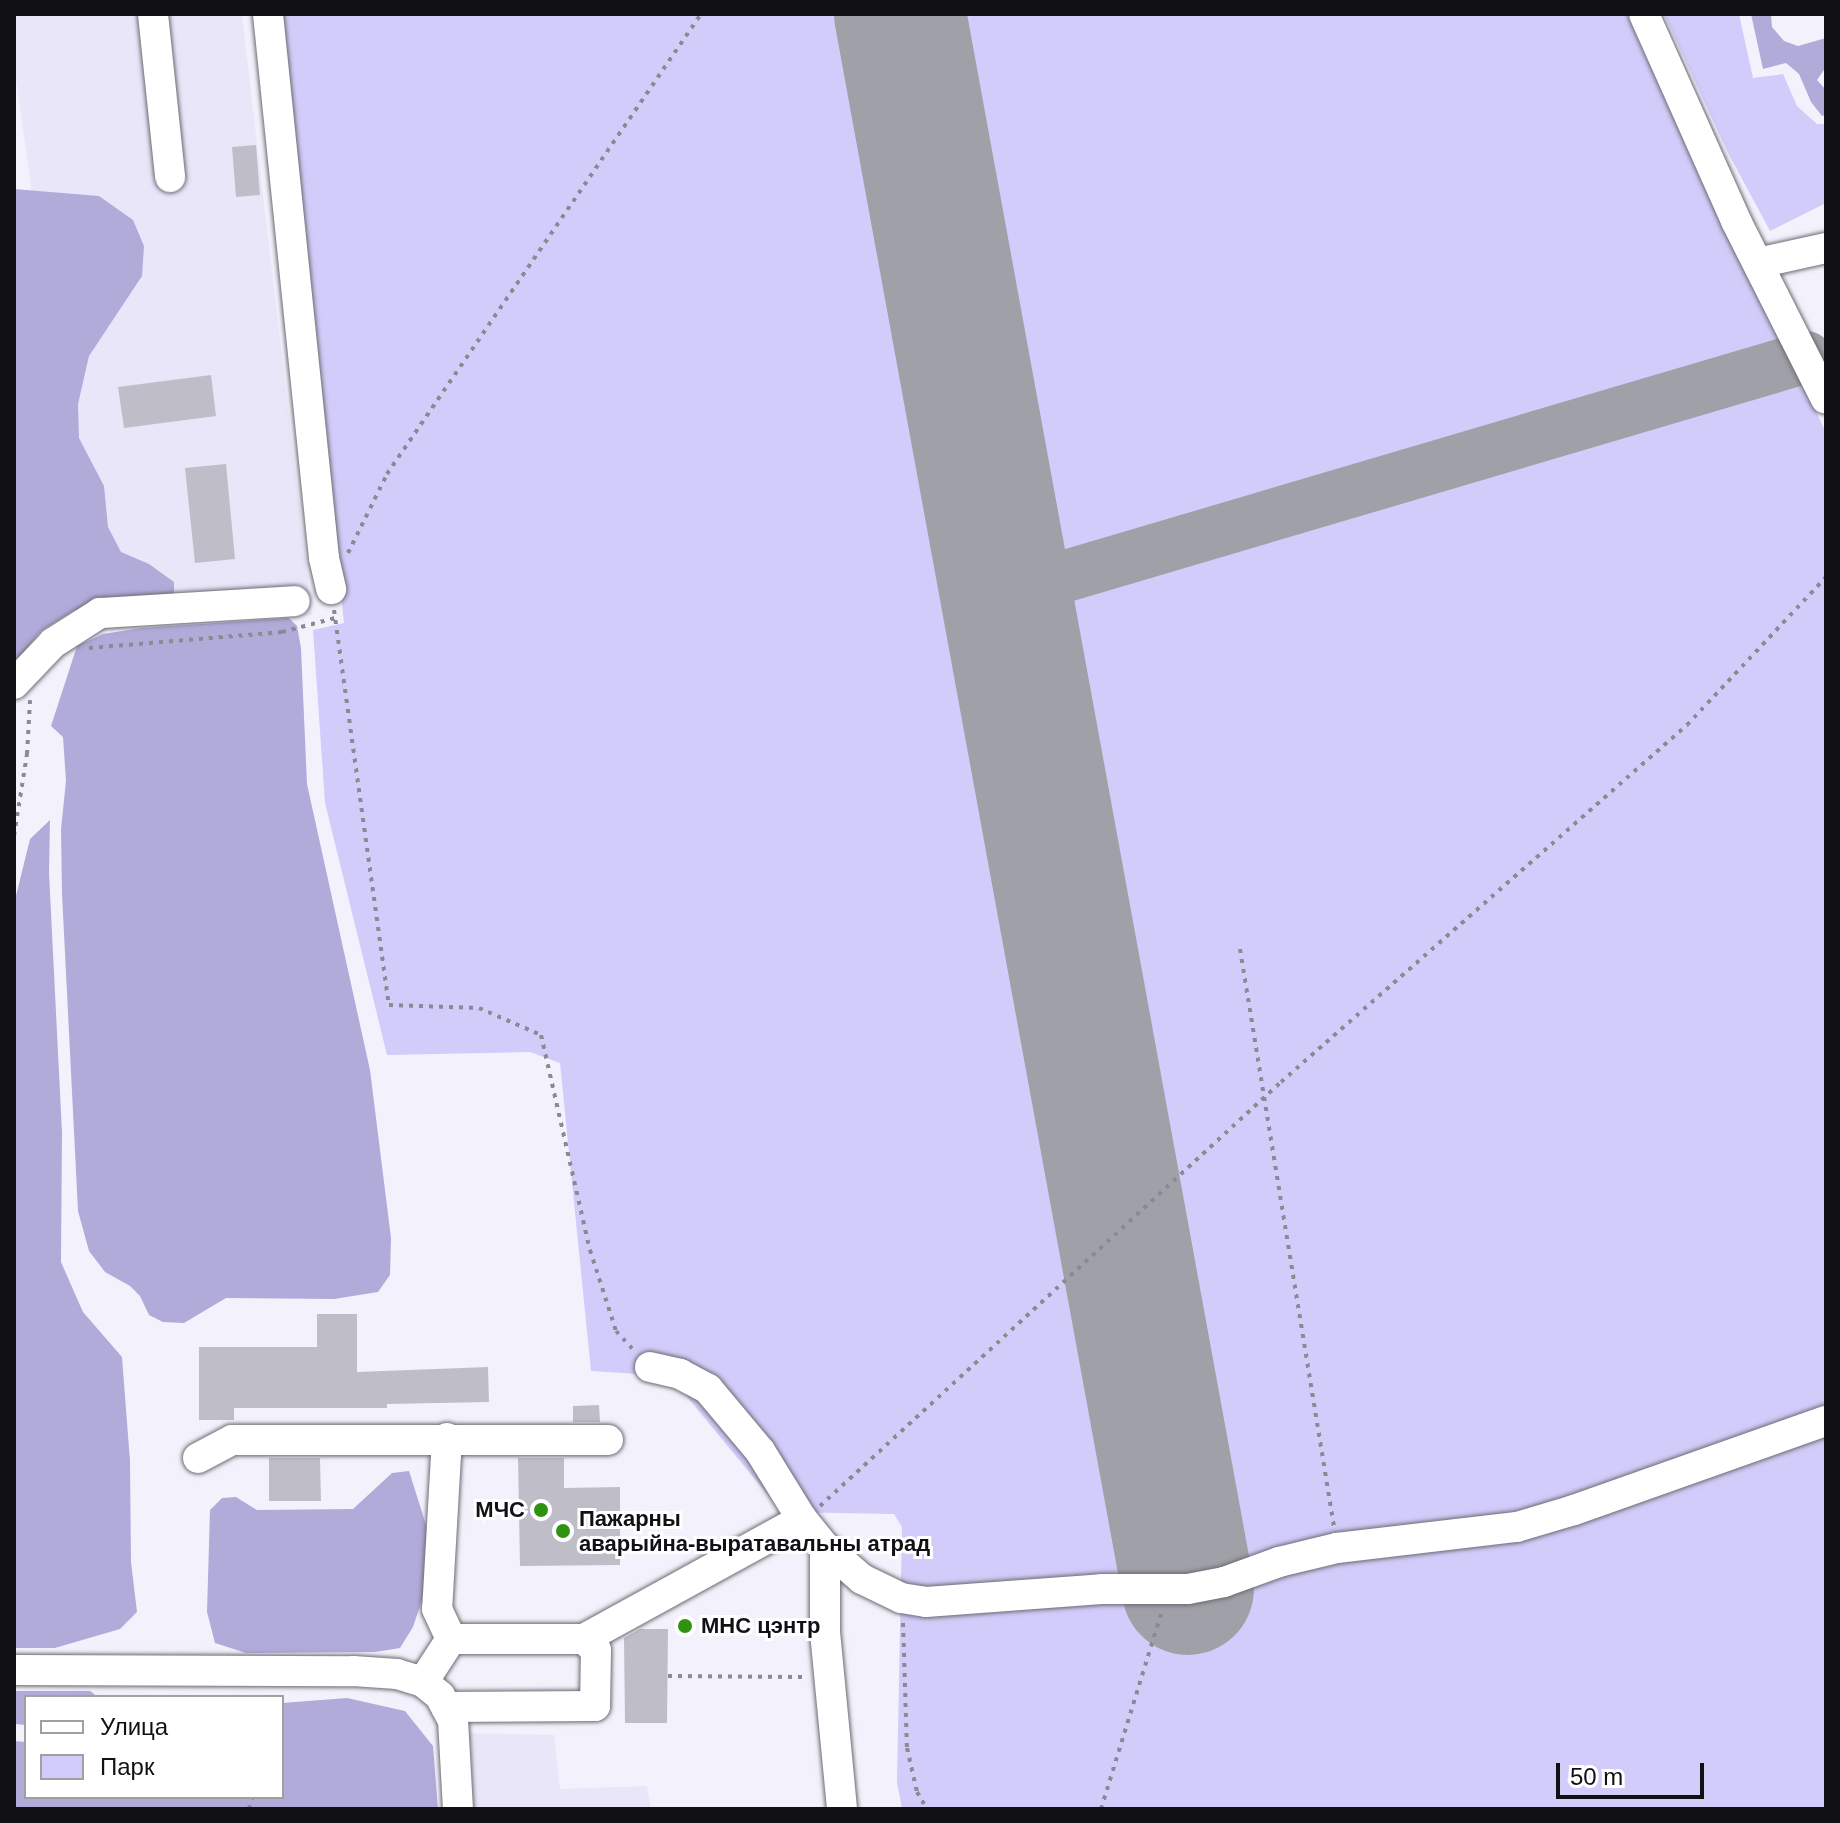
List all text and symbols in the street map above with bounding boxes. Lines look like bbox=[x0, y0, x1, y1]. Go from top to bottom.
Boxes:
place label: МЧС bbox=[475, 1497, 525, 1523]
marker: МЧС bbox=[532, 1501, 550, 1519]
place label: Пажарны аварыйна-выратавальны атрад bbox=[579, 1505, 930, 1556]
marker: Пажарны аварыйна-выратавальны атрад bbox=[554, 1522, 572, 1540]
place label: МНС цэнтр bbox=[701, 1613, 820, 1639]
marker: МНС цэнтр bbox=[676, 1617, 694, 1635]
legend bbox=[24, 1695, 284, 1799]
text: Улица bbox=[100, 1713, 168, 1740]
scale bar bbox=[1560, 1747, 1708, 1797]
text: Парк bbox=[100, 1753, 154, 1780]
text: 50 m bbox=[1570, 1763, 1623, 1790]

